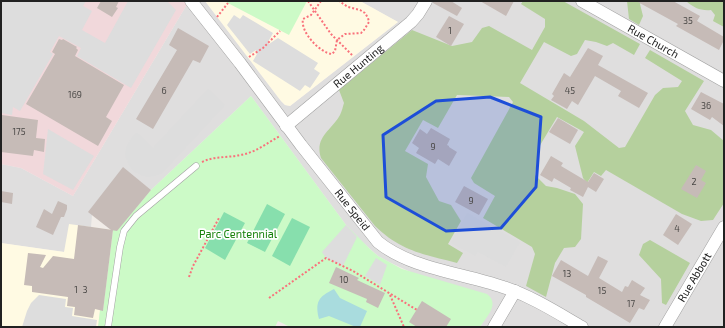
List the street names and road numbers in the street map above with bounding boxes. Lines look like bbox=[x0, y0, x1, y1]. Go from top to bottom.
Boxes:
street label: Rue Church bbox=[626, 21, 681, 60]
street label: Rue Hunting bbox=[330, 41, 386, 90]
street label: Rue Speid bbox=[333, 186, 373, 233]
street label: Rue Abbott bbox=[674, 250, 714, 304]

